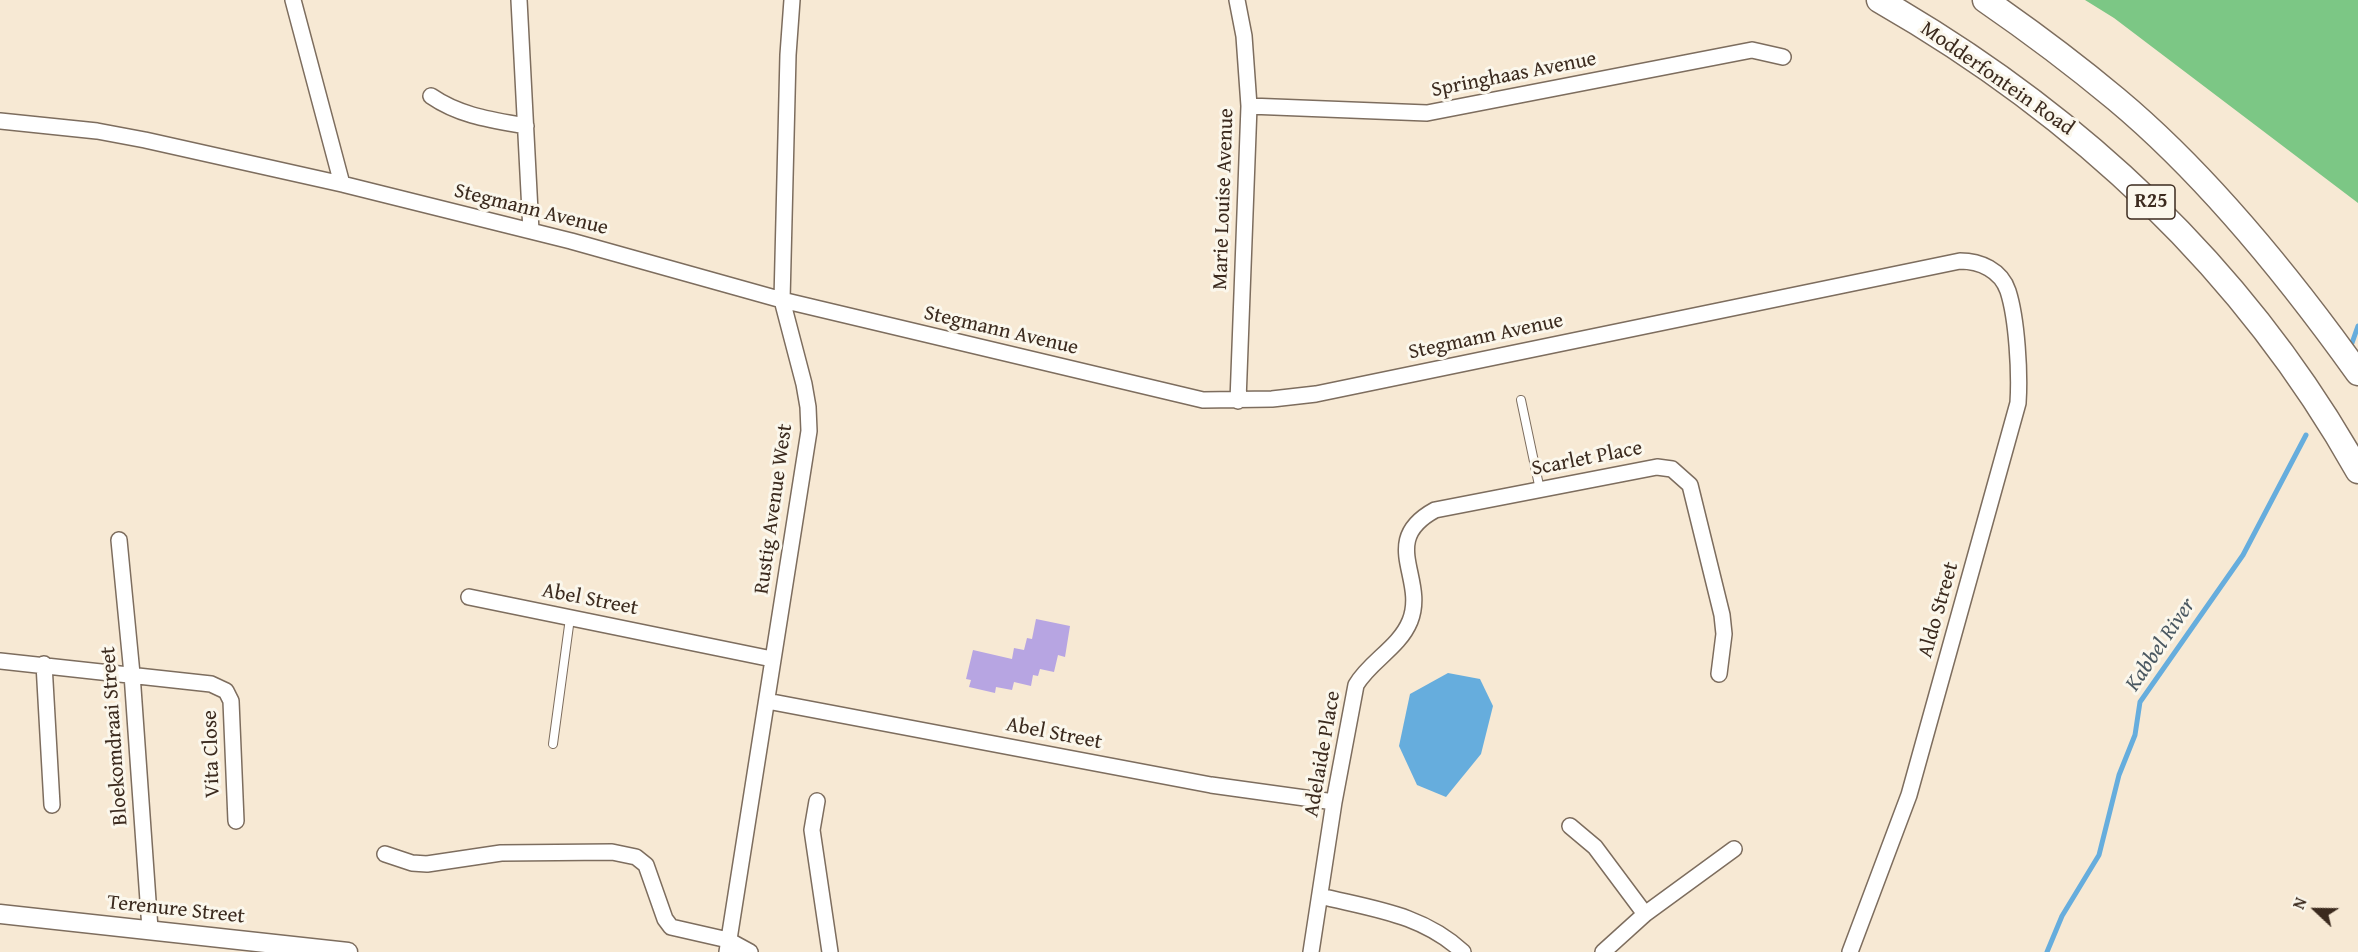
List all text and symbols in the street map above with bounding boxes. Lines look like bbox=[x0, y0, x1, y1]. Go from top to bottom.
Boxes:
street label: Modderfontein Road bbox=[1915, 17, 2079, 141]
street label: Springhaas Avenue bbox=[1429, 47, 1599, 103]
street label: Marie Louise Avenue bbox=[1208, 108, 1240, 290]
street label: Stegmann Avenue bbox=[451, 179, 611, 241]
road number: R25 bbox=[2127, 185, 2175, 219]
street label: Stegmann Avenue bbox=[921, 301, 1081, 361]
street label: Stegmann Avenue bbox=[1406, 308, 1566, 366]
street label: Rustig Avenue West bbox=[750, 422, 798, 596]
street label: Scarlet Place bbox=[1530, 436, 1644, 482]
street label: Aldo Street bbox=[1913, 559, 1965, 661]
street label: Abel Street bbox=[540, 578, 640, 622]
water label: Kabbel River bbox=[2120, 594, 2202, 696]
street label: Bloekomdraai Street bbox=[96, 646, 134, 826]
street label: Adelaide Place bbox=[1300, 689, 1346, 819]
street label: Vita Close bbox=[198, 710, 226, 798]
street label: Abel Street bbox=[1004, 712, 1104, 756]
north arrow bbox=[2286, 880, 2346, 940]
street label: Terenure Street bbox=[106, 890, 246, 930]
text: N bbox=[2286, 894, 2312, 913]

